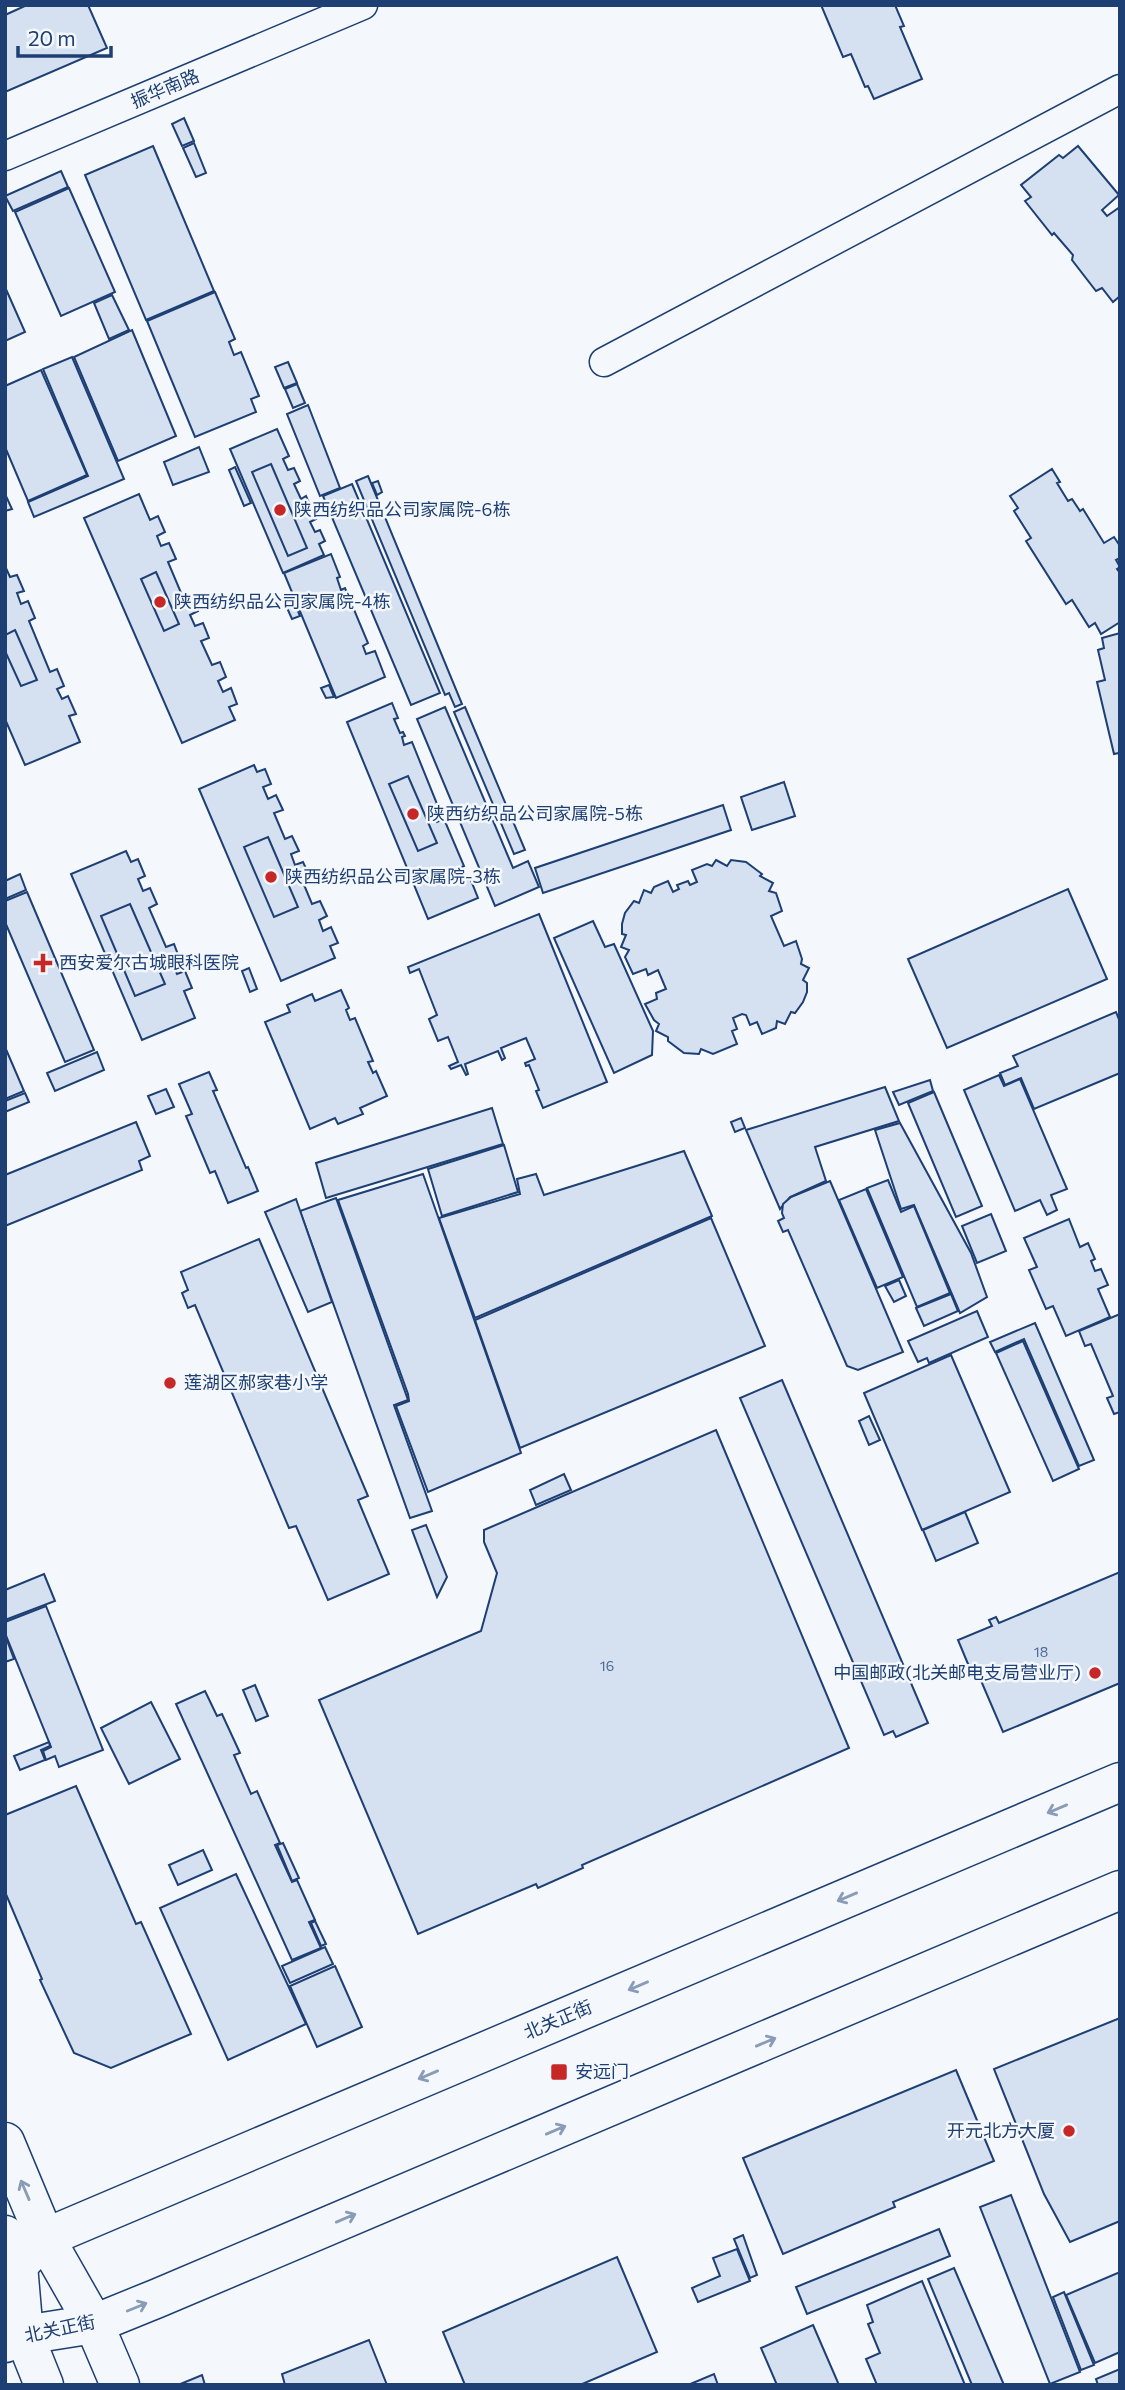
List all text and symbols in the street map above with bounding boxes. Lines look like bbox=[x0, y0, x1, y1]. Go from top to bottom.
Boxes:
scale bar bbox=[18, 14, 110, 58]
text: 20 m bbox=[28, 25, 76, 50]
street label: 振华南路 bbox=[127, 64, 202, 112]
place label: 陕西纺织品公司家属院-6栋 bbox=[294, 498, 511, 520]
marker: 陕西纺织品公司家属院-6栋 bbox=[272, 502, 288, 518]
place label: 陕西纺织品公司家属院-4栋 bbox=[174, 590, 390, 612]
marker: 陕西纺织品公司家属院-4栋 bbox=[152, 594, 168, 610]
place label: 陕西纺织品公司家属院-5栋 bbox=[427, 802, 643, 824]
marker: 陕西纺织品公司家属院-5栋 bbox=[405, 806, 421, 822]
place label: 陕西纺织品公司家属院-3栋 bbox=[285, 865, 501, 887]
marker: 陕西纺织品公司家属院-3栋 bbox=[263, 869, 279, 885]
place label: 西安爱尔古城眼科医院 bbox=[59, 951, 239, 973]
marker: 西安爱尔古城眼科医院 bbox=[33, 953, 53, 973]
place label: 莲湖区郝家巷小学 bbox=[184, 1371, 328, 1393]
marker: 莲湖区郝家巷小学 bbox=[162, 1375, 178, 1391]
house number: 18 bbox=[1034, 1643, 1048, 1660]
house number: 16 bbox=[600, 1657, 614, 1674]
place label: 中国邮政(北关邮电支局营业厅) bbox=[833, 1661, 1081, 1683]
marker: 中国邮政(北关邮电支局营业厅) bbox=[1087, 1665, 1103, 1681]
one-way arrow bbox=[1047, 1803, 1068, 1816]
one-way arrow bbox=[837, 1891, 859, 1904]
one-way arrow bbox=[628, 1980, 649, 1993]
street label: 北关正街 bbox=[520, 1995, 595, 2043]
one-way arrow bbox=[755, 2034, 776, 2047]
place label: 安远门 bbox=[575, 2060, 629, 2082]
marker: 安远门 bbox=[549, 2062, 569, 2082]
one-way arrow bbox=[418, 2069, 440, 2082]
place label: 开元北方大厦 bbox=[947, 2119, 1055, 2141]
one-way arrow bbox=[545, 2122, 566, 2135]
marker: 开元北方大厦 bbox=[1061, 2123, 1077, 2139]
one-way arrow bbox=[18, 2179, 31, 2201]
one-way arrow bbox=[335, 2210, 357, 2223]
one-way arrow bbox=[126, 2299, 147, 2312]
street label: 北关正街 bbox=[22, 2310, 97, 2346]

